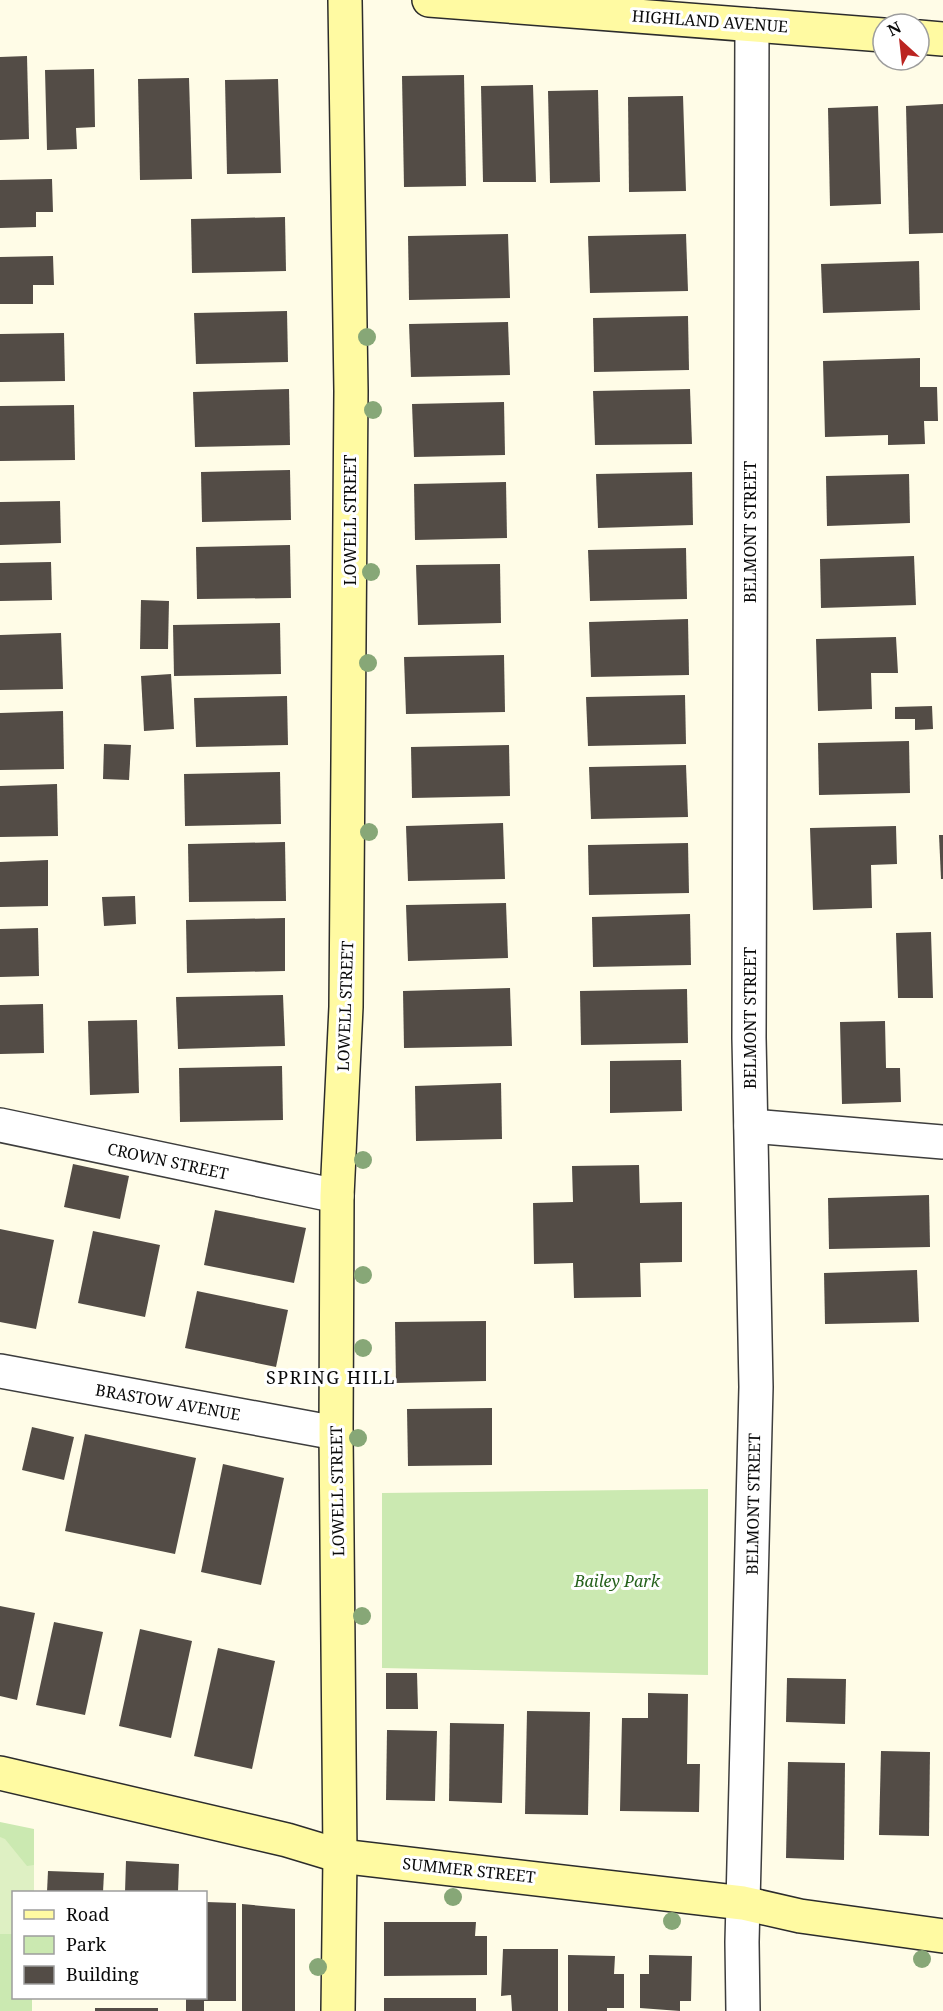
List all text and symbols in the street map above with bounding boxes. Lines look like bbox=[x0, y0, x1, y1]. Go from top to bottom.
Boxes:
street label: HIGHLAND AVENUE bbox=[631, 5, 789, 37]
north arrow bbox=[871, 12, 931, 72]
text: N bbox=[884, 16, 905, 41]
street label: LOWELL STREET bbox=[339, 454, 361, 585]
street label: BELMONT STREET bbox=[739, 461, 761, 603]
street label: LOWELL STREET bbox=[332, 940, 358, 1072]
street label: BELMONT STREET bbox=[739, 947, 761, 1089]
street label: CROWN STREET bbox=[106, 1137, 231, 1185]
district label: SPRING HILL bbox=[266, 1365, 396, 1389]
street label: BRASTOW AVENUE bbox=[94, 1378, 242, 1426]
street label: LOWELL STREET bbox=[325, 1425, 349, 1557]
street label: BELMONT STREET bbox=[741, 1433, 765, 1575]
park label: Bailey Park bbox=[573, 1570, 661, 1592]
street label: SUMMER STREET bbox=[402, 1852, 537, 1888]
legend bbox=[12, 1891, 207, 1999]
text: Road bbox=[66, 1902, 109, 1926]
text: Park bbox=[66, 1932, 106, 1956]
text: Building bbox=[66, 1962, 139, 1986]

